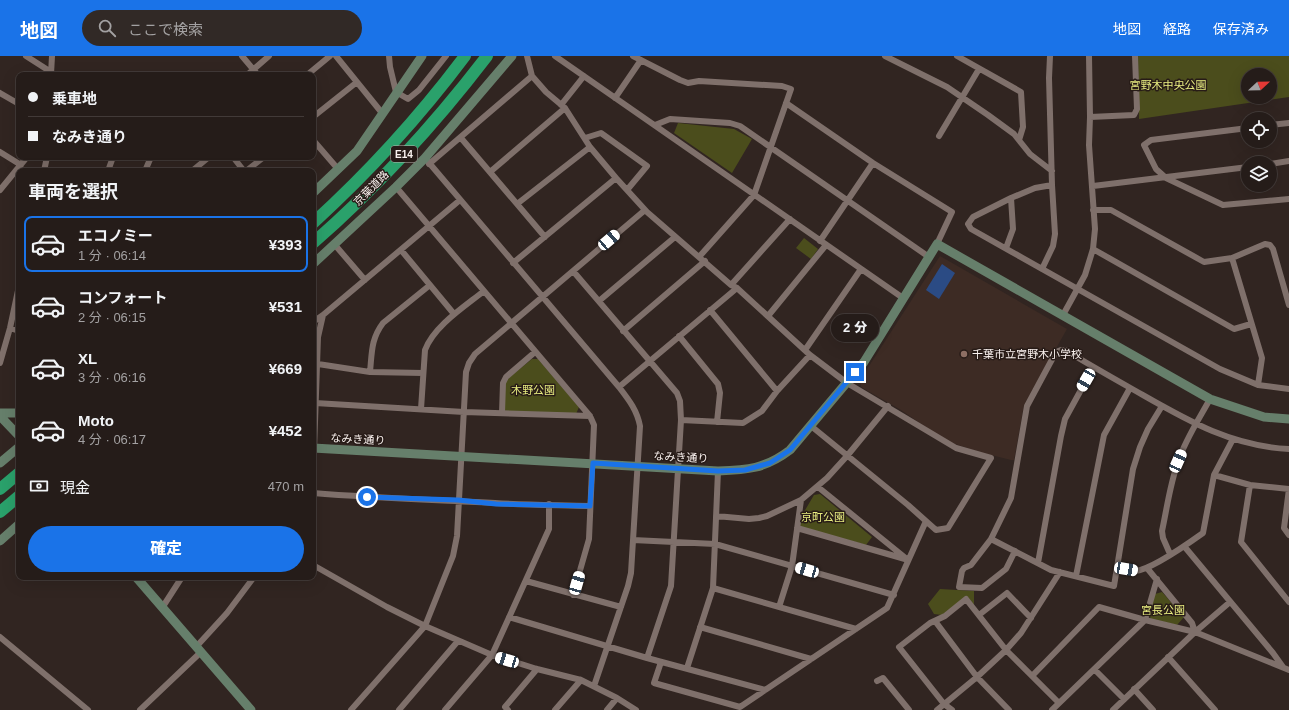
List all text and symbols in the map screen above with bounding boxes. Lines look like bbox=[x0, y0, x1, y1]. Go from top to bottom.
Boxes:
search box bbox=[82, 10, 362, 46]
icon: search bbox=[96, 17, 118, 39]
text: 地図 bbox=[20, 20, 58, 41]
text: ここで検索 bbox=[128, 21, 203, 38]
text: 地図 bbox=[1113, 21, 1141, 37]
text: 経路 bbox=[1163, 21, 1191, 37]
text: 保存済み bbox=[1213, 21, 1269, 37]
north arrow bbox=[1241, 68, 1277, 104]
map controls bbox=[1241, 68, 1277, 192]
park label: 宮野木中央公園 bbox=[1130, 79, 1207, 91]
text: 乗車地 bbox=[52, 90, 97, 107]
button: locate bbox=[1241, 112, 1277, 148]
text: なみき通り bbox=[52, 128, 127, 145]
road number: E14 bbox=[391, 146, 417, 162]
button: layers bbox=[1241, 156, 1277, 192]
street label: 京葉道路 bbox=[351, 168, 391, 208]
text: 車両を選択 bbox=[28, 182, 118, 202]
icon: car bbox=[30, 226, 66, 262]
text: エコノミー bbox=[78, 227, 153, 244]
car bbox=[596, 228, 622, 252]
text: ¥393 bbox=[269, 236, 302, 253]
text: 1 分 · 06:14 bbox=[78, 248, 146, 263]
icon: car bbox=[30, 288, 66, 324]
text: コンフォート bbox=[78, 289, 168, 306]
text: ¥531 bbox=[269, 298, 302, 315]
text: 2 分 · 06:15 bbox=[78, 310, 146, 325]
callout: 2 分 bbox=[831, 314, 879, 342]
text: 2 分 bbox=[843, 320, 867, 335]
place label: 千葉市立宮野木小学校 bbox=[972, 348, 1082, 360]
marker: 千葉市立宮野木小学校 bbox=[959, 349, 969, 359]
icon: car bbox=[30, 350, 66, 386]
text: XL bbox=[78, 350, 97, 367]
text: ¥669 bbox=[269, 360, 302, 377]
route end bbox=[846, 363, 864, 381]
car bbox=[1075, 367, 1097, 393]
text: 3 分 · 06:16 bbox=[78, 370, 146, 385]
park label: 木野公園 bbox=[511, 384, 555, 396]
icon: car bbox=[30, 412, 66, 448]
text: Moto bbox=[78, 412, 114, 429]
text: ¥452 bbox=[269, 422, 302, 439]
text: 4 分 · 06:17 bbox=[78, 432, 146, 447]
street label: なみき通り bbox=[330, 432, 386, 446]
car bbox=[1168, 448, 1188, 474]
street label: なみき通り bbox=[653, 450, 709, 464]
icon: cash bbox=[28, 475, 50, 497]
text: 現金 bbox=[60, 479, 90, 496]
text: 470 m bbox=[268, 479, 304, 494]
route start bbox=[358, 488, 376, 506]
park label: 京町公園 bbox=[801, 511, 845, 523]
button: 確定 bbox=[28, 526, 304, 572]
car bbox=[794, 561, 820, 579]
car bbox=[1113, 561, 1139, 577]
car bbox=[568, 570, 586, 596]
park label: 宮長公園 bbox=[1141, 604, 1185, 616]
car bbox=[494, 651, 520, 669]

